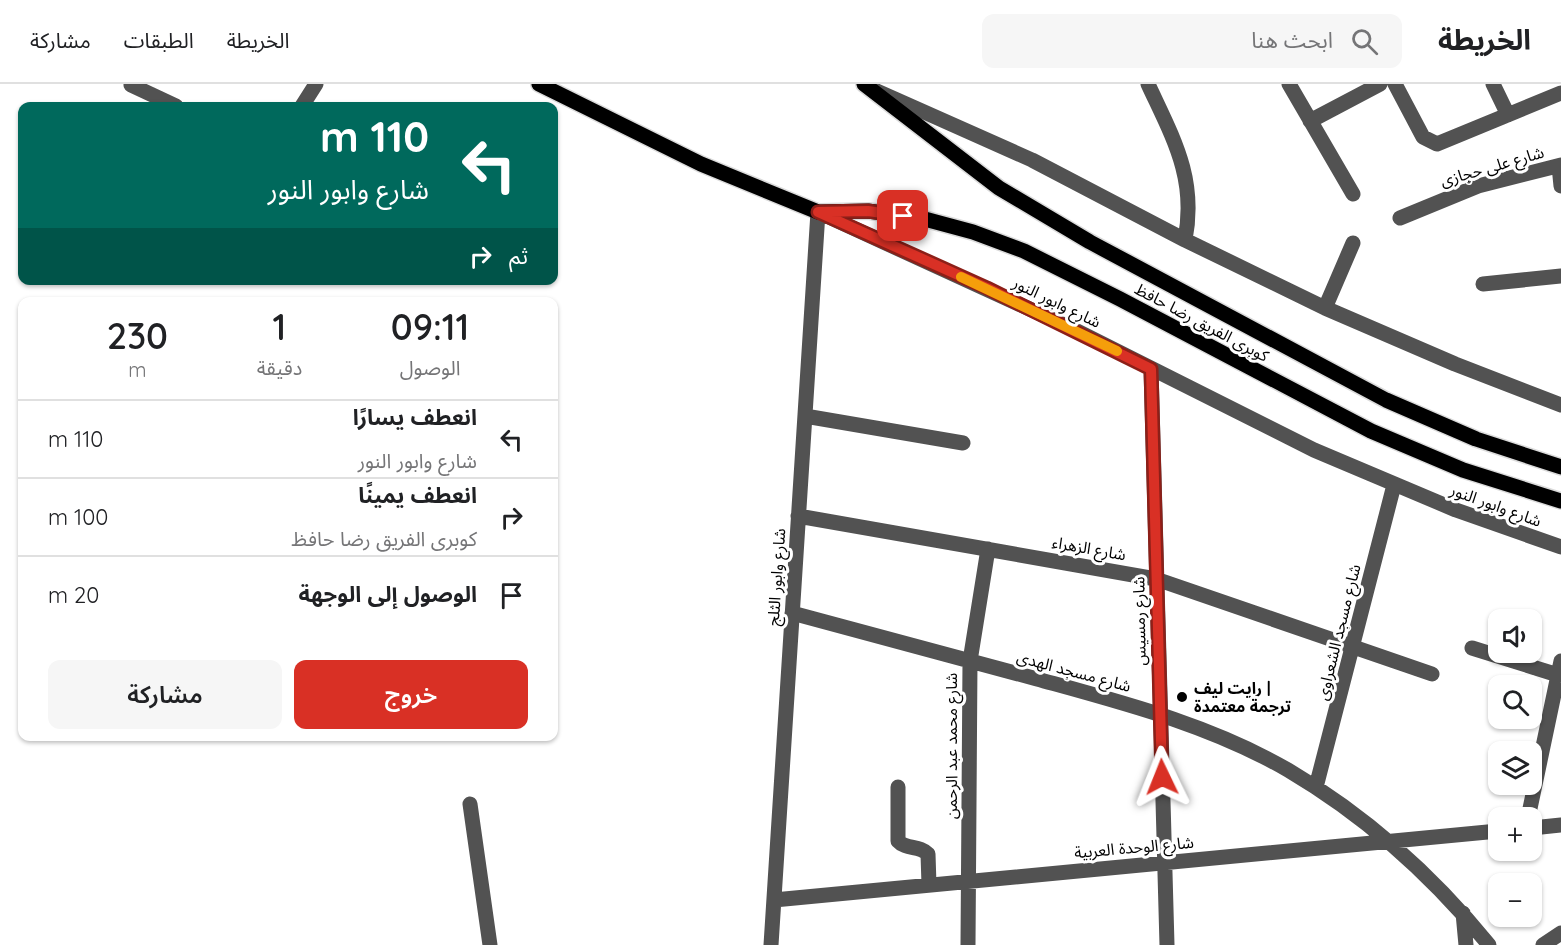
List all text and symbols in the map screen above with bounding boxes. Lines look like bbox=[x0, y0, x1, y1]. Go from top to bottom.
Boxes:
search box bbox=[982, 14, 1402, 68]
text: الخريطة bbox=[1438, 22, 1531, 57]
icon: search bbox=[1348, 25, 1381, 58]
text: ابحث هنا bbox=[1251, 26, 1333, 54]
text: مشاركة bbox=[30, 27, 91, 53]
text: الطبقات bbox=[124, 27, 194, 53]
text: الخريطة bbox=[227, 27, 290, 53]
text: 110 m bbox=[320, 110, 429, 163]
icon: left bbox=[450, 126, 528, 204]
street label: شارع على حجازى bbox=[1438, 142, 1547, 193]
text: شارع وابور النور bbox=[268, 172, 429, 206]
pin bbox=[877, 190, 928, 241]
icon: arrive bbox=[886, 199, 919, 232]
icon: right bbox=[464, 240, 497, 273]
text: ثم bbox=[509, 242, 528, 270]
street label: شارع وابور النور bbox=[1007, 272, 1104, 335]
street label: كوبرى الفريق رضا حافظ bbox=[1131, 278, 1273, 367]
text: 1 bbox=[273, 304, 286, 349]
text: 09:11 bbox=[391, 304, 469, 349]
text: 230 bbox=[107, 313, 168, 358]
text: دقيقة bbox=[257, 355, 302, 380]
text: الوصول bbox=[400, 355, 461, 380]
text: m bbox=[128, 357, 146, 382]
text: انعطف يسارًا bbox=[353, 403, 477, 431]
icon: left bbox=[495, 423, 528, 456]
text: 110 m bbox=[48, 425, 103, 453]
text: شارع وابور النور bbox=[358, 448, 477, 473]
street label: شارع وابور النور bbox=[1446, 479, 1544, 534]
text: انعطف يمينًا bbox=[358, 481, 477, 509]
icon: right bbox=[495, 501, 528, 534]
text: 100 m bbox=[48, 503, 108, 531]
text: كوبرى الفريق رضا حافظ bbox=[291, 526, 477, 551]
street label: شارع وابور الثلج bbox=[763, 528, 792, 627]
street label: شارع الزهراء bbox=[1050, 532, 1128, 567]
street label: شارع مسجد الشعراوى bbox=[1311, 562, 1367, 703]
street label: شارع رمسيس bbox=[1128, 576, 1153, 666]
icon: arrive bbox=[495, 579, 528, 612]
text: الوصول إلى الوجهة bbox=[299, 580, 477, 608]
text: 20 m bbox=[48, 581, 99, 609]
map controls bbox=[1488, 609, 1542, 927]
button: sound bbox=[1488, 609, 1542, 663]
street label: شارع مسجد الهدى bbox=[1014, 646, 1133, 699]
button: مشاركة bbox=[48, 660, 282, 729]
button: خروج bbox=[294, 660, 528, 729]
street label: شارع محمد عبد الرحمن bbox=[941, 673, 964, 819]
button: search bbox=[1488, 675, 1542, 729]
place label: رايت ليف | ترجمة معتمدة bbox=[1194, 678, 1291, 716]
marker: رايت ليف | ترجمة معتمدة bbox=[1175, 690, 1189, 704]
button: layers bbox=[1488, 741, 1542, 795]
position arrow bbox=[1130, 745, 1194, 809]
button: + bbox=[1488, 807, 1542, 861]
street label: شارع الوحدة العربية bbox=[1073, 832, 1195, 865]
button: − bbox=[1488, 873, 1542, 927]

